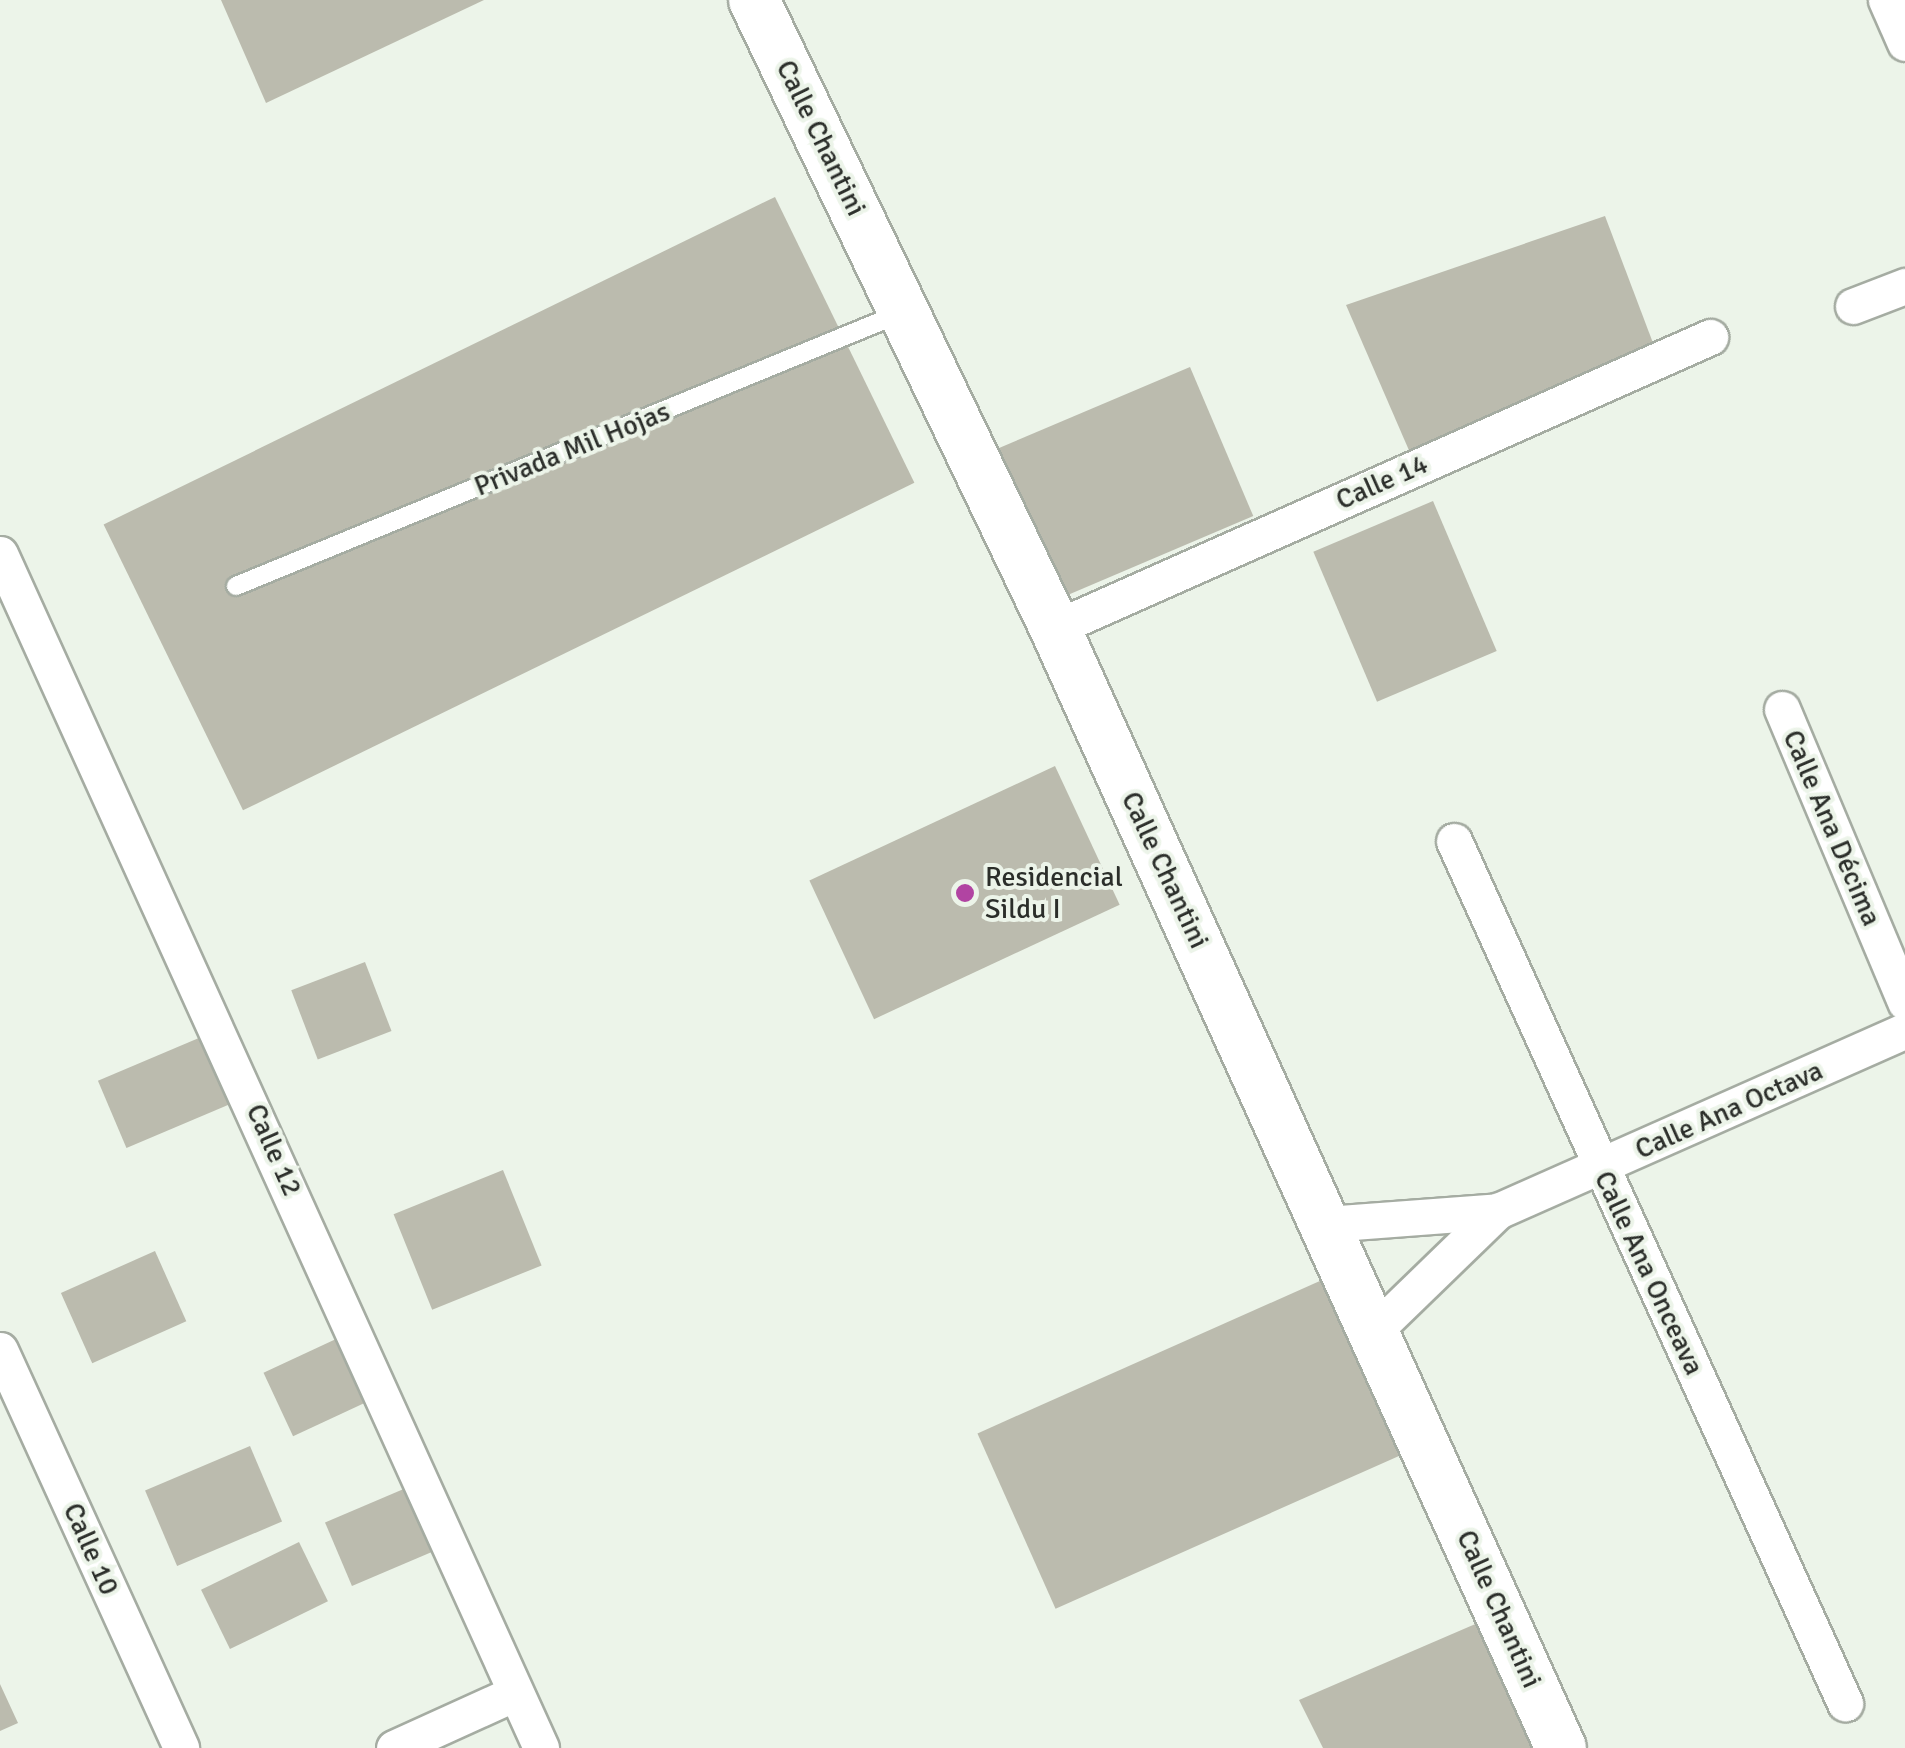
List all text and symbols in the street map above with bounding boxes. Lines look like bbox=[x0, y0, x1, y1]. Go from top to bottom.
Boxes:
street label: Calle Chantini bbox=[769, 55, 873, 221]
street label: Privada Mil Hojas bbox=[469, 395, 675, 503]
street label: Calle 14 bbox=[1331, 447, 1433, 517]
street label: Calle Ana Décima bbox=[1776, 725, 1888, 931]
street label: Calle Chantini bbox=[1114, 786, 1216, 954]
place label: Residencial Sildu I bbox=[985, 860, 1123, 926]
marker: Residencial Sildu I bbox=[954, 882, 976, 904]
street label: Calle Ana Octava bbox=[1630, 1054, 1828, 1166]
street label: Calle 12 bbox=[239, 1099, 309, 1201]
street label: Calle Ana Onceava bbox=[1587, 1166, 1711, 1380]
street label: Calle 10 bbox=[56, 1498, 126, 1600]
street label: Calle Chantini bbox=[1449, 1525, 1549, 1693]

